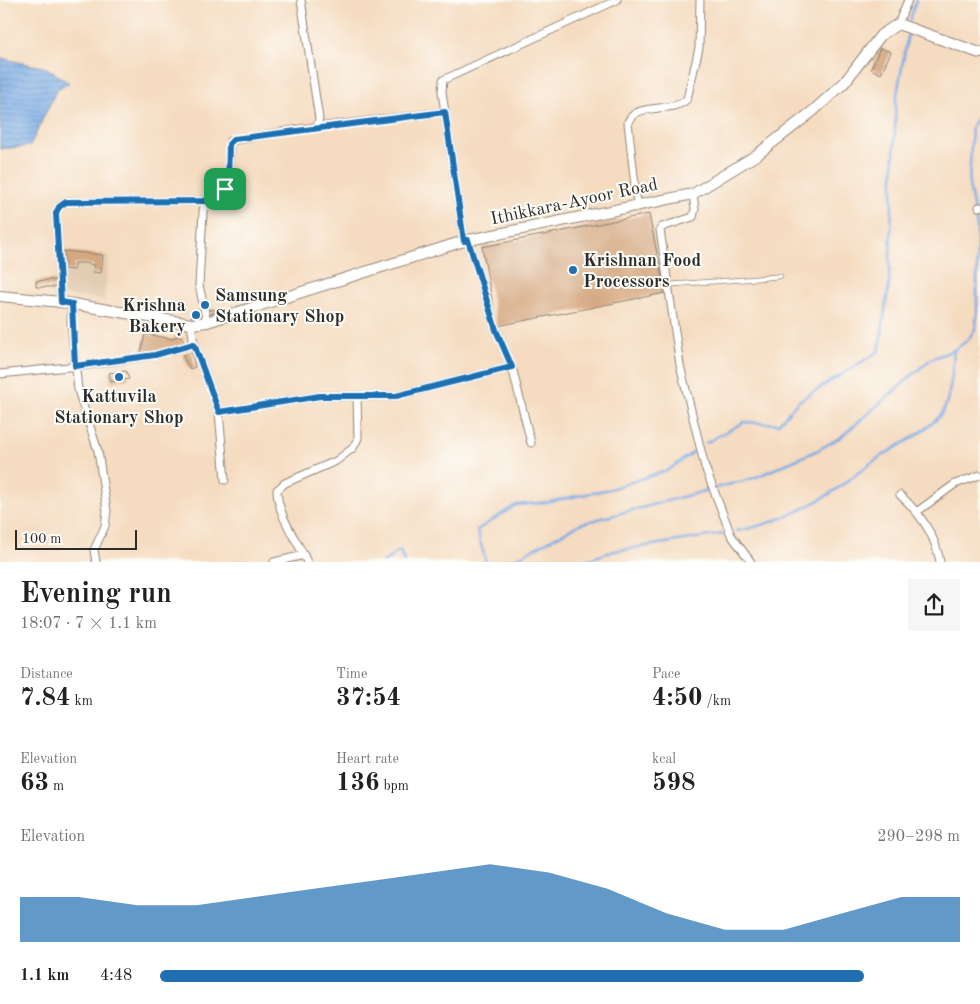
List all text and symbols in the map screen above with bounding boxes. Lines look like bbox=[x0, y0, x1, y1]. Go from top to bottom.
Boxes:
pin bbox=[204, 168, 246, 210]
icon: arrive bbox=[211, 175, 239, 203]
street label: Ithikkara-Ayoor Road bbox=[489, 175, 660, 229]
place label: Krishnan Food Processors bbox=[583, 252, 701, 291]
marker: Krishnan Food Processors bbox=[567, 264, 579, 276]
place label: Samsung Stationary Shop bbox=[215, 287, 344, 326]
place label: Krishna Bakery bbox=[122, 297, 186, 336]
marker: Samsung Stationary Shop bbox=[199, 299, 211, 311]
marker: Krishna Bakery bbox=[190, 309, 202, 321]
marker: Kattuvila Stationary Shop bbox=[113, 371, 125, 383]
place label: Kattuvila Stationary Shop bbox=[54, 388, 184, 427]
scale bar bbox=[15, 526, 138, 550]
text: 100 m bbox=[22, 532, 61, 546]
button: share bbox=[908, 579, 960, 631]
text: Evening run bbox=[20, 581, 172, 609]
text: 18:07 · 7 × 1.1 km bbox=[20, 616, 157, 632]
text: Distance bbox=[20, 667, 73, 681]
text: Time bbox=[336, 667, 367, 681]
text: Pace bbox=[652, 667, 680, 681]
text: 7.84 bbox=[20, 686, 71, 711]
text: 37:54 bbox=[336, 686, 401, 711]
text: 4:50 bbox=[652, 686, 703, 711]
text: km bbox=[71, 694, 93, 708]
text: /km bbox=[703, 694, 731, 708]
text: Elevation bbox=[20, 752, 77, 766]
text: Heart rate bbox=[336, 752, 399, 766]
text: kcal bbox=[652, 752, 676, 766]
text: 63 bbox=[20, 771, 49, 796]
text: 136 bbox=[336, 771, 380, 796]
text: 598 bbox=[652, 771, 696, 796]
text: m bbox=[49, 779, 64, 793]
text: bpm bbox=[380, 779, 409, 793]
text: Elevation bbox=[20, 829, 85, 845]
text: 290–298 m bbox=[877, 829, 960, 845]
text: 1.1 km bbox=[20, 968, 69, 984]
text: 4:48 bbox=[100, 968, 132, 984]

